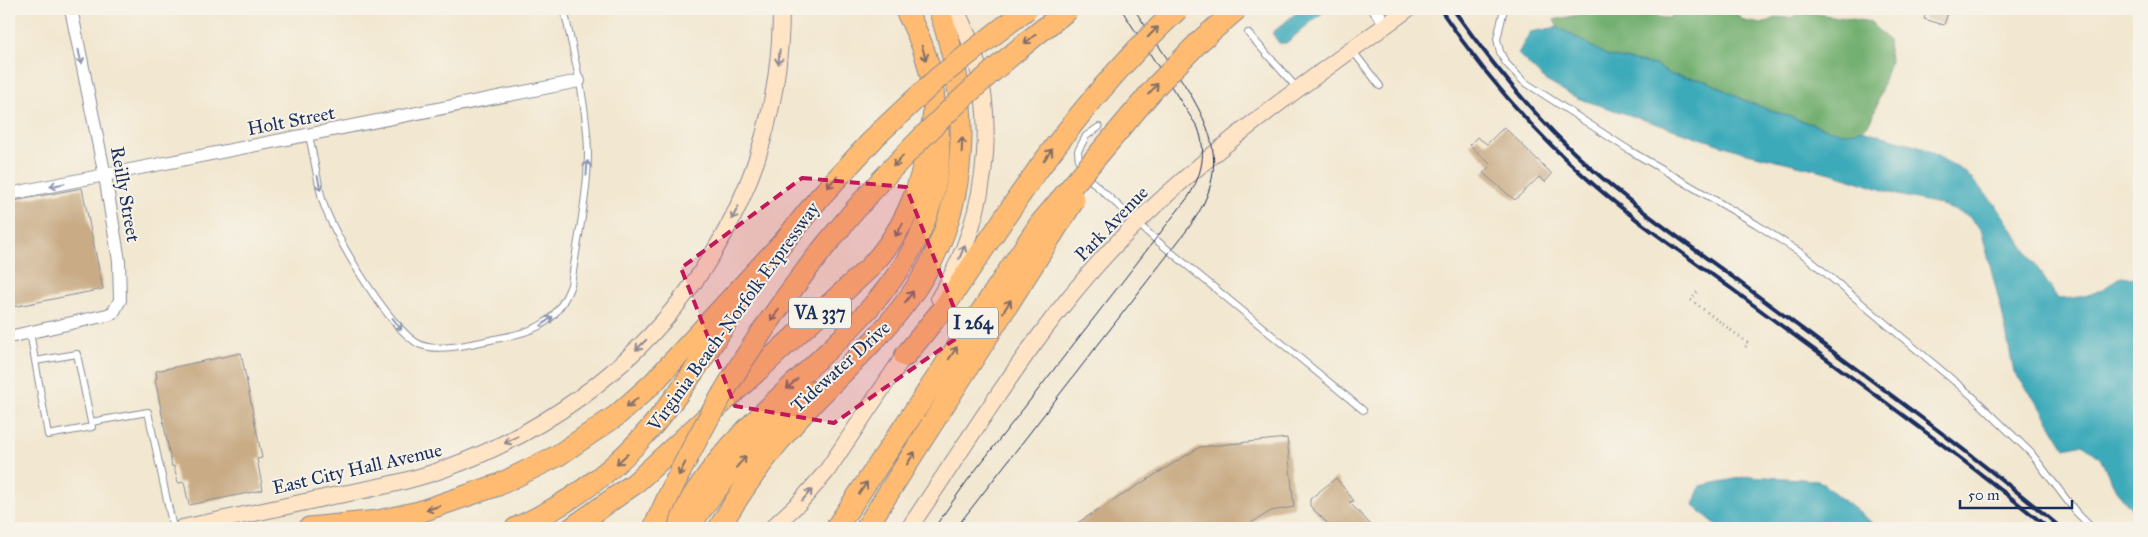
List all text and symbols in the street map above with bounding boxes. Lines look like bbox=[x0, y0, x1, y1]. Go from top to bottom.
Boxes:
one-way arrow bbox=[1147, 27, 1159, 39]
one-way arrow bbox=[1024, 33, 1037, 44]
one-way arrow bbox=[920, 44, 930, 60]
one-way arrow bbox=[76, 48, 86, 64]
one-way arrow bbox=[775, 49, 784, 65]
one-way arrow bbox=[1147, 83, 1159, 96]
street label: Holt Street bbox=[245, 101, 337, 140]
one-way arrow bbox=[957, 138, 967, 154]
street label: Reilly Street bbox=[106, 145, 145, 244]
one-way arrow bbox=[1042, 149, 1053, 163]
one-way arrow bbox=[893, 155, 904, 168]
one-way arrow bbox=[582, 160, 591, 176]
one-way arrow bbox=[315, 175, 324, 191]
one-way arrow bbox=[827, 176, 838, 189]
one-way arrow bbox=[49, 181, 65, 191]
street label: Park Avenue bbox=[1070, 181, 1153, 266]
street label: Virginia Beach-Norfolk Expressway bbox=[642, 196, 826, 437]
one-way arrow bbox=[730, 205, 740, 220]
one-way arrow bbox=[894, 222, 904, 237]
one-way arrow bbox=[959, 245, 968, 260]
one-way arrow bbox=[904, 290, 914, 304]
road number: VA 337 bbox=[789, 298, 851, 328]
one-way arrow bbox=[1003, 299, 1013, 313]
one-way arrow bbox=[770, 307, 780, 321]
road number: I 264 bbox=[948, 307, 998, 338]
one-way arrow bbox=[540, 316, 553, 327]
street label: Tidewater Drive bbox=[786, 316, 895, 417]
one-way arrow bbox=[392, 317, 403, 330]
one-way arrow bbox=[636, 338, 648, 350]
one-way arrow bbox=[948, 346, 959, 360]
one-way arrow bbox=[786, 379, 799, 390]
one-way arrow bbox=[625, 397, 638, 409]
one-way arrow bbox=[504, 435, 519, 445]
street label: East City Hall Avenue bbox=[270, 438, 444, 499]
one-way arrow bbox=[906, 451, 916, 465]
one-way arrow bbox=[615, 453, 628, 464]
one-way arrow bbox=[735, 455, 747, 468]
one-way arrow bbox=[677, 461, 686, 476]
scale bar bbox=[1960, 477, 2073, 509]
one-way arrow bbox=[858, 481, 868, 495]
text: 50 m bbox=[1968, 486, 2000, 504]
one-way arrow bbox=[801, 488, 813, 501]
one-way arrow bbox=[426, 504, 442, 514]

